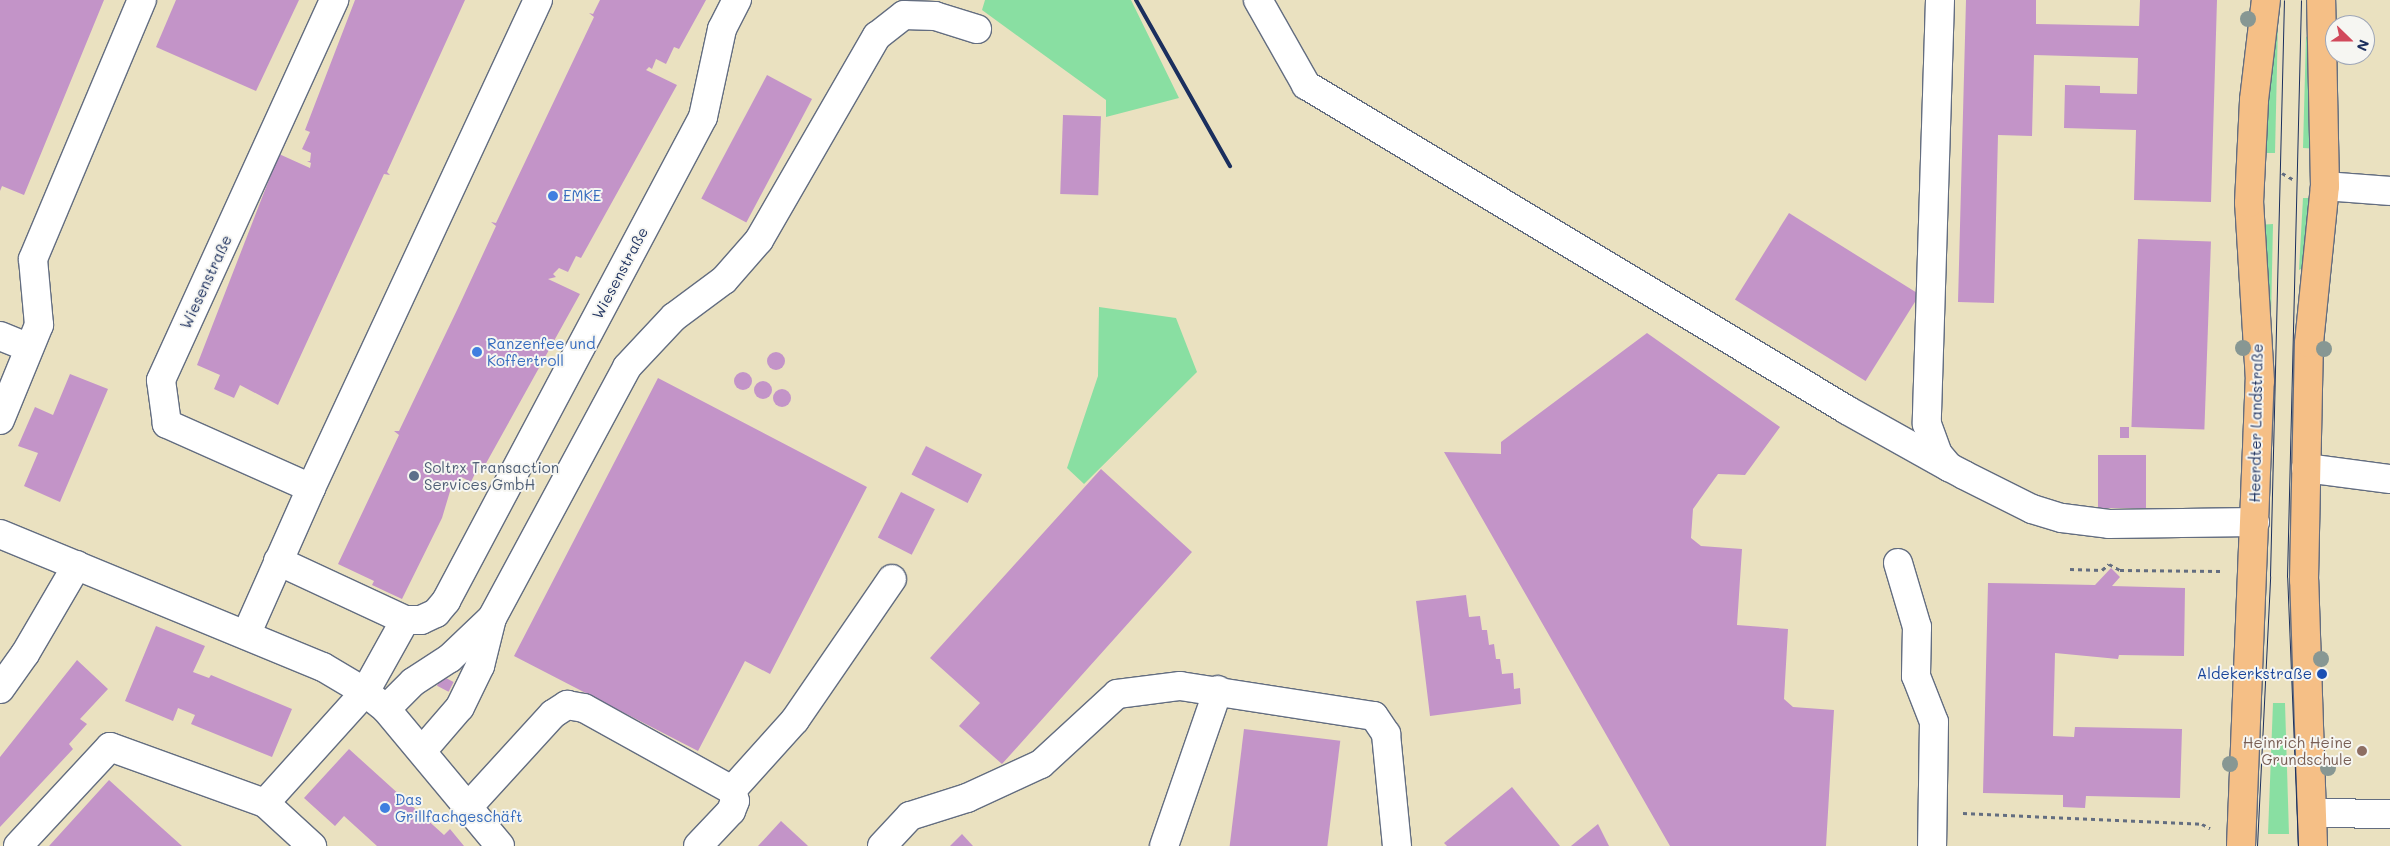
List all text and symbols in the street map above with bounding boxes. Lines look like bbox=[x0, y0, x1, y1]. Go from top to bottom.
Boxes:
north arrow bbox=[2325, 15, 2375, 65]
text: N bbox=[2353, 37, 2374, 54]
place label: EMKE bbox=[563, 187, 601, 205]
marker: EMKE bbox=[547, 190, 559, 202]
street label: Wiesenstraße bbox=[588, 224, 652, 322]
street label: Wiesenstraße bbox=[176, 232, 236, 332]
place label: Ranzenfee und Koffertroll bbox=[487, 334, 595, 369]
street label: Heerdter Landstraße bbox=[2246, 343, 2266, 503]
marker: Ranzenfee und Koffertroll bbox=[471, 346, 483, 358]
place label: Soltrx Transaction Services GmbH bbox=[424, 458, 559, 493]
marker: Soltrx Transaction Services GmbH bbox=[408, 470, 420, 482]
place label: Aldekerkstraße bbox=[2197, 665, 2312, 683]
marker: Aldekerkstraße bbox=[2316, 668, 2328, 680]
place label: Heinrich Heine Grundschule bbox=[2243, 733, 2352, 768]
marker: Heinrich Heine Grundschule bbox=[2356, 745, 2368, 757]
place label: Das Grillfachgeschäft bbox=[395, 790, 523, 825]
marker: Das Grillfachgeschäft bbox=[379, 802, 391, 814]

